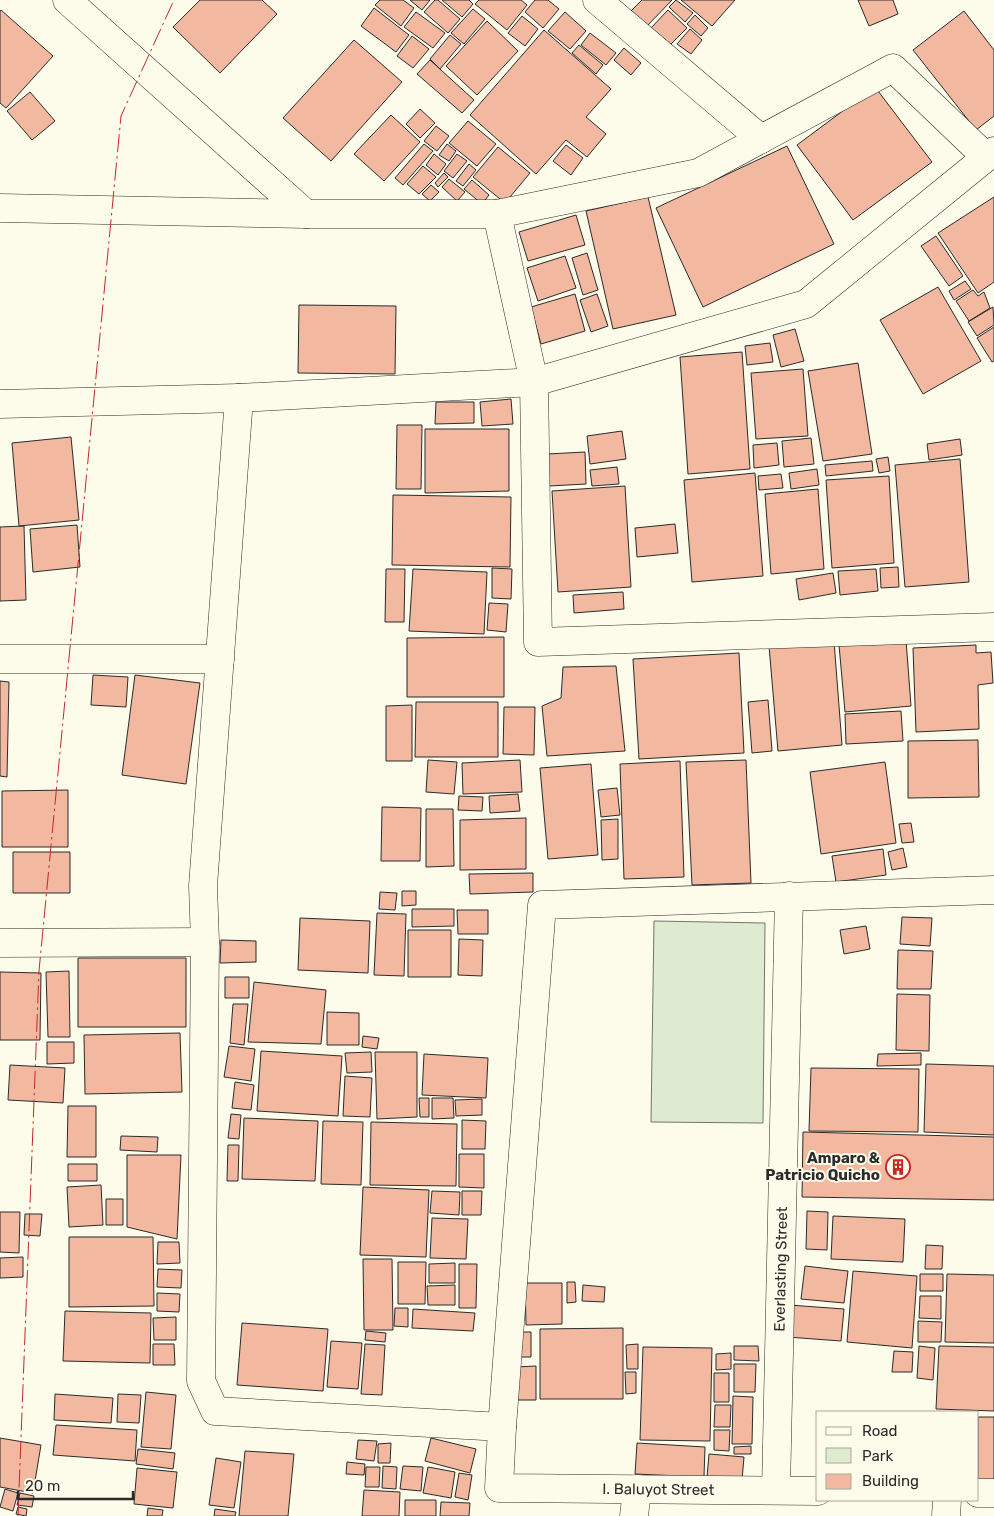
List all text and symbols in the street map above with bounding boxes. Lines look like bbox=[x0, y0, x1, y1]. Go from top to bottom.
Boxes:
place label: Amparo & Patricio Quicho bbox=[765, 1149, 880, 1184]
building icon: Amparo & Patricio Quicho bbox=[885, 1154, 911, 1180]
street label: Everlasting Street bbox=[770, 1206, 791, 1332]
legend bbox=[816, 1411, 979, 1501]
text: Road bbox=[862, 1422, 898, 1440]
text: Park bbox=[862, 1447, 893, 1465]
scale bar bbox=[18, 1468, 132, 1500]
text: Building bbox=[862, 1472, 919, 1490]
text: 20 m bbox=[25, 1477, 60, 1495]
street label: I. Baluyot Street bbox=[602, 1480, 715, 1499]

